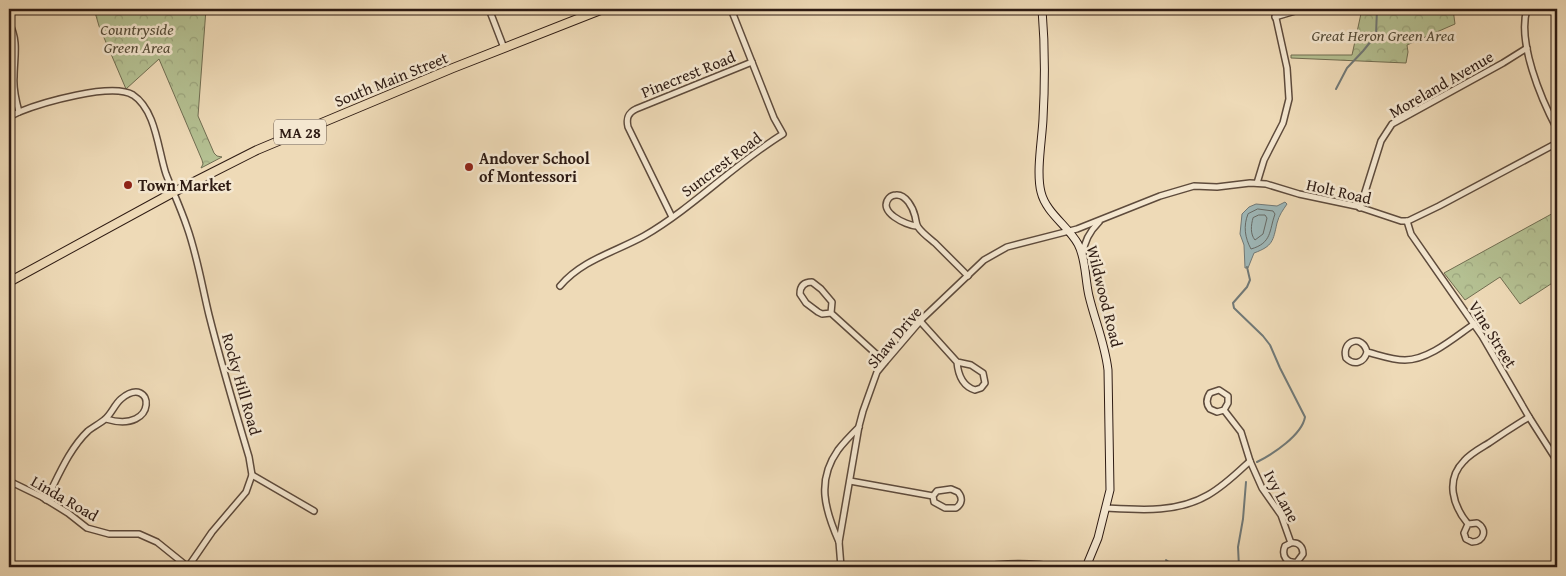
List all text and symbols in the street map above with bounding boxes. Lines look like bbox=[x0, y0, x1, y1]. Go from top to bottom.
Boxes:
park label: Countryside Green Area bbox=[100, 17, 174, 59]
park label: Great Heron Green Area bbox=[1311, 23, 1455, 47]
street label: Pinecrest Road bbox=[637, 44, 739, 104]
street label: Moreland Avenue bbox=[1384, 44, 1498, 124]
street label: South Main Street bbox=[330, 45, 452, 113]
road number: MA 28 bbox=[274, 120, 326, 144]
street label: Suncrest Road bbox=[676, 125, 767, 202]
place label: Andover School of Montessori bbox=[479, 146, 590, 188]
marker: Andover School of Montessori bbox=[463, 161, 475, 173]
street label: Holt Road bbox=[1304, 172, 1374, 210]
place label: Town Market bbox=[138, 173, 232, 197]
marker: Town Market bbox=[122, 179, 134, 191]
street label: Wildwood Road bbox=[1081, 243, 1129, 350]
street label: Vine Street bbox=[1463, 296, 1523, 373]
street label: Shaw Drive bbox=[861, 301, 927, 373]
street label: Rocky Hill Road bbox=[216, 330, 268, 438]
street label: Ivy Lane bbox=[1258, 466, 1306, 526]
street label: Linda Road bbox=[27, 469, 104, 527]

